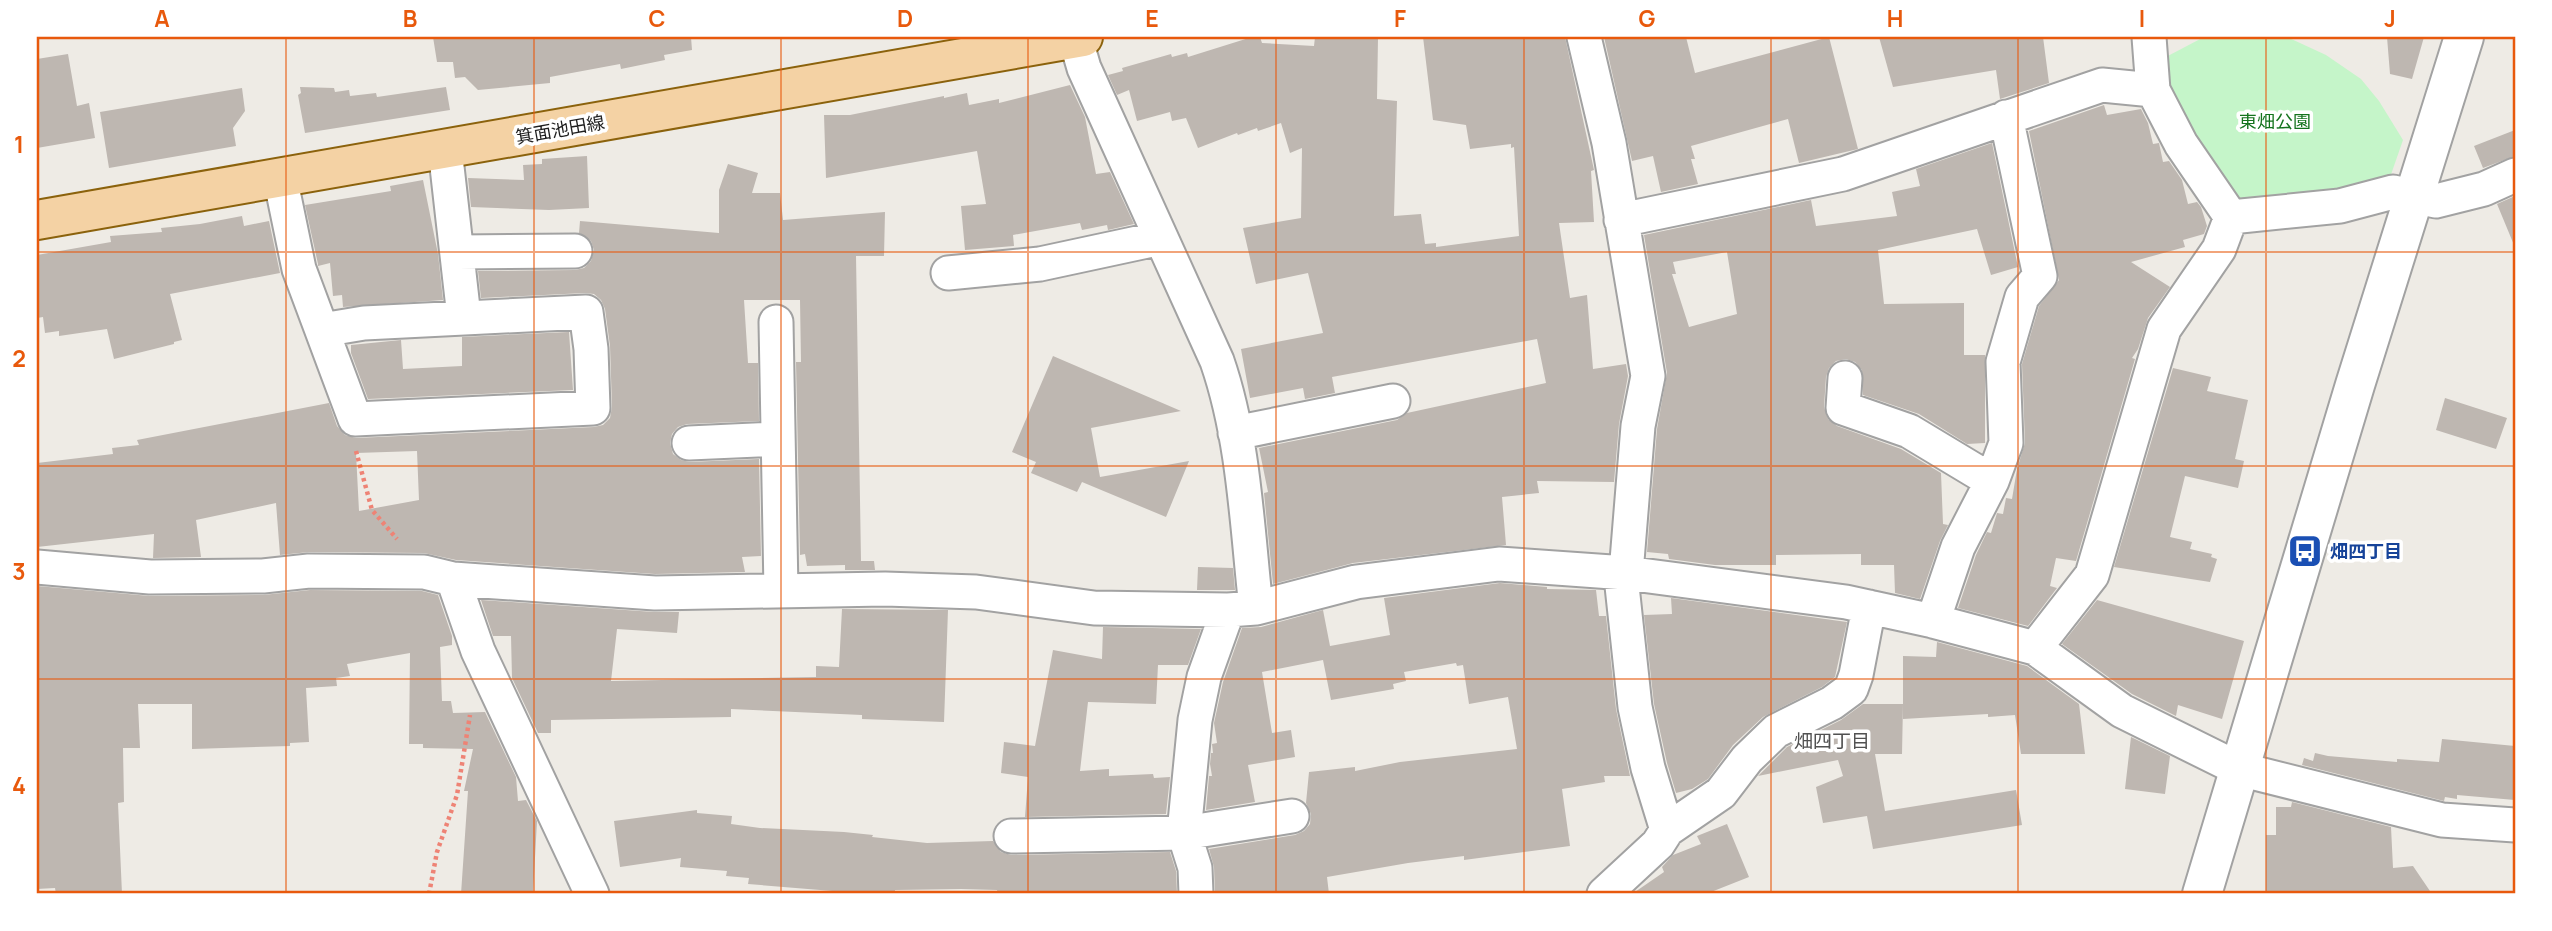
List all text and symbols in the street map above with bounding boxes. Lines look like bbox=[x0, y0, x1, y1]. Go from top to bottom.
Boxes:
text: A bbox=[154, 2, 170, 34]
text: B bbox=[403, 2, 417, 34]
text: C bbox=[649, 2, 666, 34]
text: D bbox=[897, 2, 913, 34]
text: E bbox=[1145, 2, 1159, 34]
text: F bbox=[1394, 2, 1406, 34]
text: G bbox=[1639, 2, 1656, 34]
text: H bbox=[1887, 2, 1903, 34]
text: I bbox=[2139, 2, 2145, 34]
text: J bbox=[2384, 2, 2396, 34]
street label: 箕面池田線 bbox=[514, 109, 606, 149]
park label: 東畑公園 bbox=[2239, 109, 2311, 133]
text: 1 bbox=[14, 128, 24, 160]
text: 2 bbox=[12, 342, 26, 374]
bus stop icon: 畑四丁目 bbox=[2286, 532, 2324, 570]
place label: 畑四丁目 bbox=[2330, 539, 2402, 563]
text: 3 bbox=[12, 555, 26, 587]
district label: 畑四丁目 bbox=[1794, 728, 1870, 754]
text: 4 bbox=[12, 769, 26, 801]

